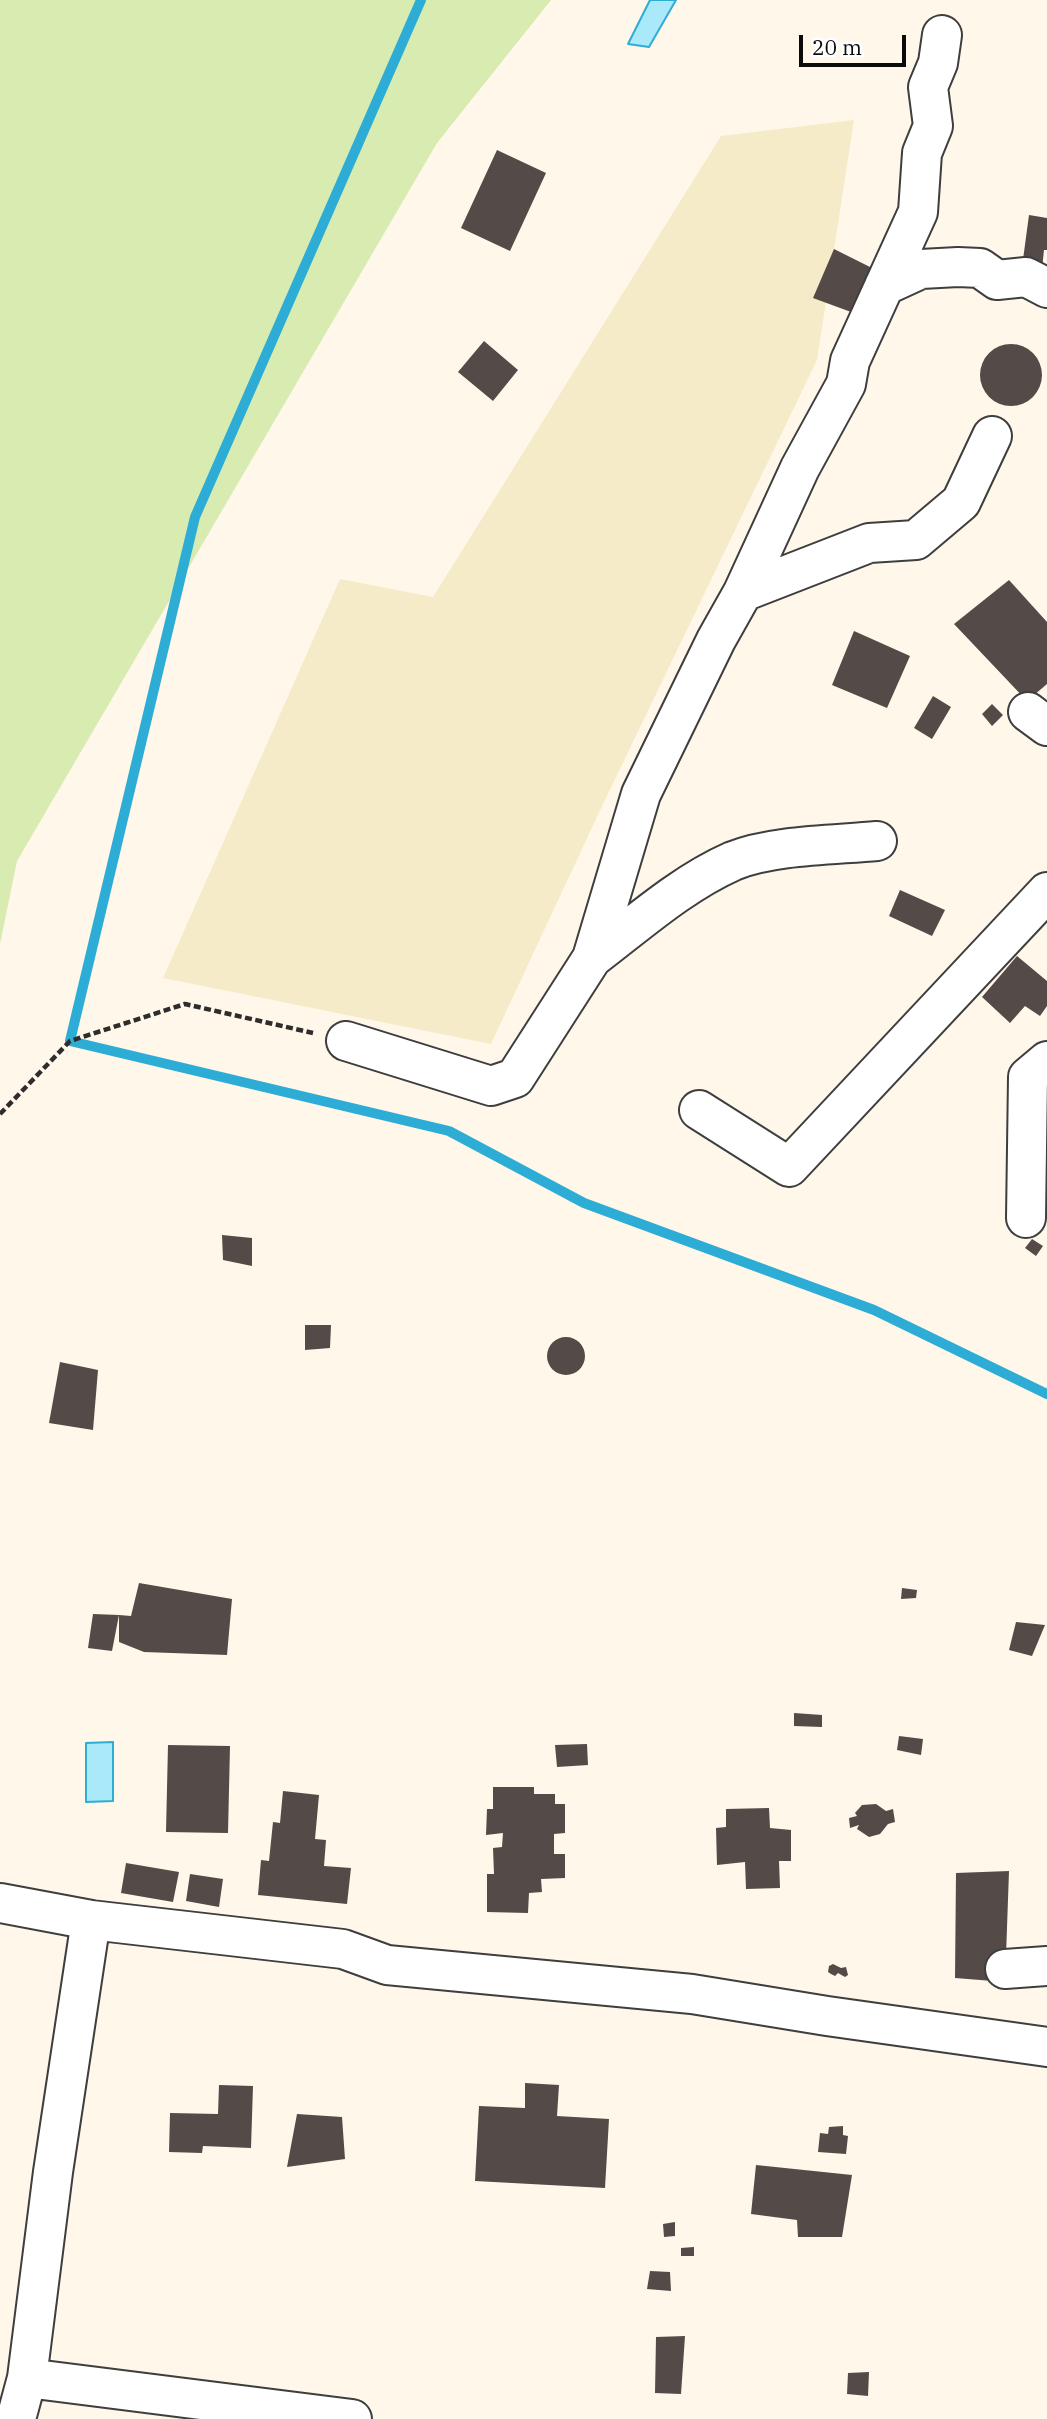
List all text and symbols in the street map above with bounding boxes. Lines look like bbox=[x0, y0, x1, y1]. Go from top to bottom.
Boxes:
scale bar bbox=[802, 21, 909, 65]
text: 20 m bbox=[812, 33, 862, 61]

